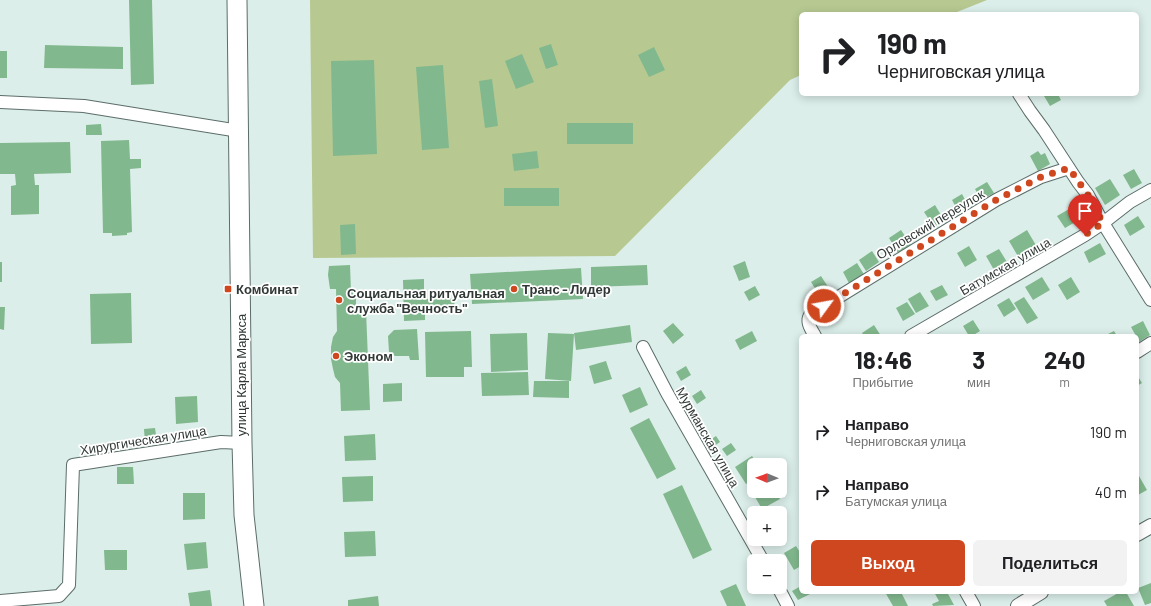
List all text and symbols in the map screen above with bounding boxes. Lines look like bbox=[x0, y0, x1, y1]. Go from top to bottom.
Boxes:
text: 190 m bbox=[877, 26, 947, 60]
icon: right bbox=[811, 28, 863, 80]
text: Черниговская улица bbox=[877, 60, 1045, 82]
street label: Орловский переулок bbox=[873, 185, 987, 263]
pin bbox=[1068, 194, 1102, 235]
icon: arrive bbox=[1074, 200, 1096, 222]
street label: Батумская улица bbox=[957, 233, 1054, 298]
place label: Комбинат bbox=[236, 281, 299, 297]
place label: Транс - Лидер bbox=[522, 281, 611, 297]
marker: Комбинат bbox=[223, 284, 233, 294]
marker: Транс - Лидер bbox=[509, 284, 519, 294]
place label: Социальная ритуальная служба "Вечность" bbox=[347, 285, 505, 316]
position arrow bbox=[803, 285, 845, 327]
marker: Социальная ритуальная служба "Вечность" bbox=[334, 295, 344, 305]
street label: улица Карла Маркса bbox=[233, 313, 249, 436]
text: 18:46 bbox=[854, 345, 912, 374]
text: 3 bbox=[972, 345, 985, 374]
text: 240 bbox=[1044, 345, 1086, 374]
place label: Эконом bbox=[344, 348, 393, 364]
marker: Эконом bbox=[331, 351, 341, 361]
text: Прибытие bbox=[852, 374, 914, 390]
text: мин bbox=[967, 374, 990, 390]
text: m bbox=[1059, 374, 1070, 390]
street label: Мурманская улица bbox=[673, 384, 744, 491]
text: Направо bbox=[845, 415, 909, 433]
icon: right bbox=[811, 421, 833, 443]
street label: Хирургическая улица bbox=[79, 422, 208, 458]
text: 190 m bbox=[1090, 423, 1127, 441]
text: Черниговская улица bbox=[845, 433, 966, 449]
north arrow bbox=[747, 458, 787, 498]
map controls bbox=[747, 458, 787, 594]
text: Направо bbox=[845, 475, 909, 493]
icon: right bbox=[811, 481, 833, 503]
text: 40 m bbox=[1095, 483, 1127, 501]
text: Батумская улица bbox=[845, 493, 947, 509]
button: + bbox=[747, 506, 787, 546]
button: Выход bbox=[811, 540, 965, 586]
button: Поделиться bbox=[973, 540, 1127, 586]
button: − bbox=[747, 554, 787, 594]

